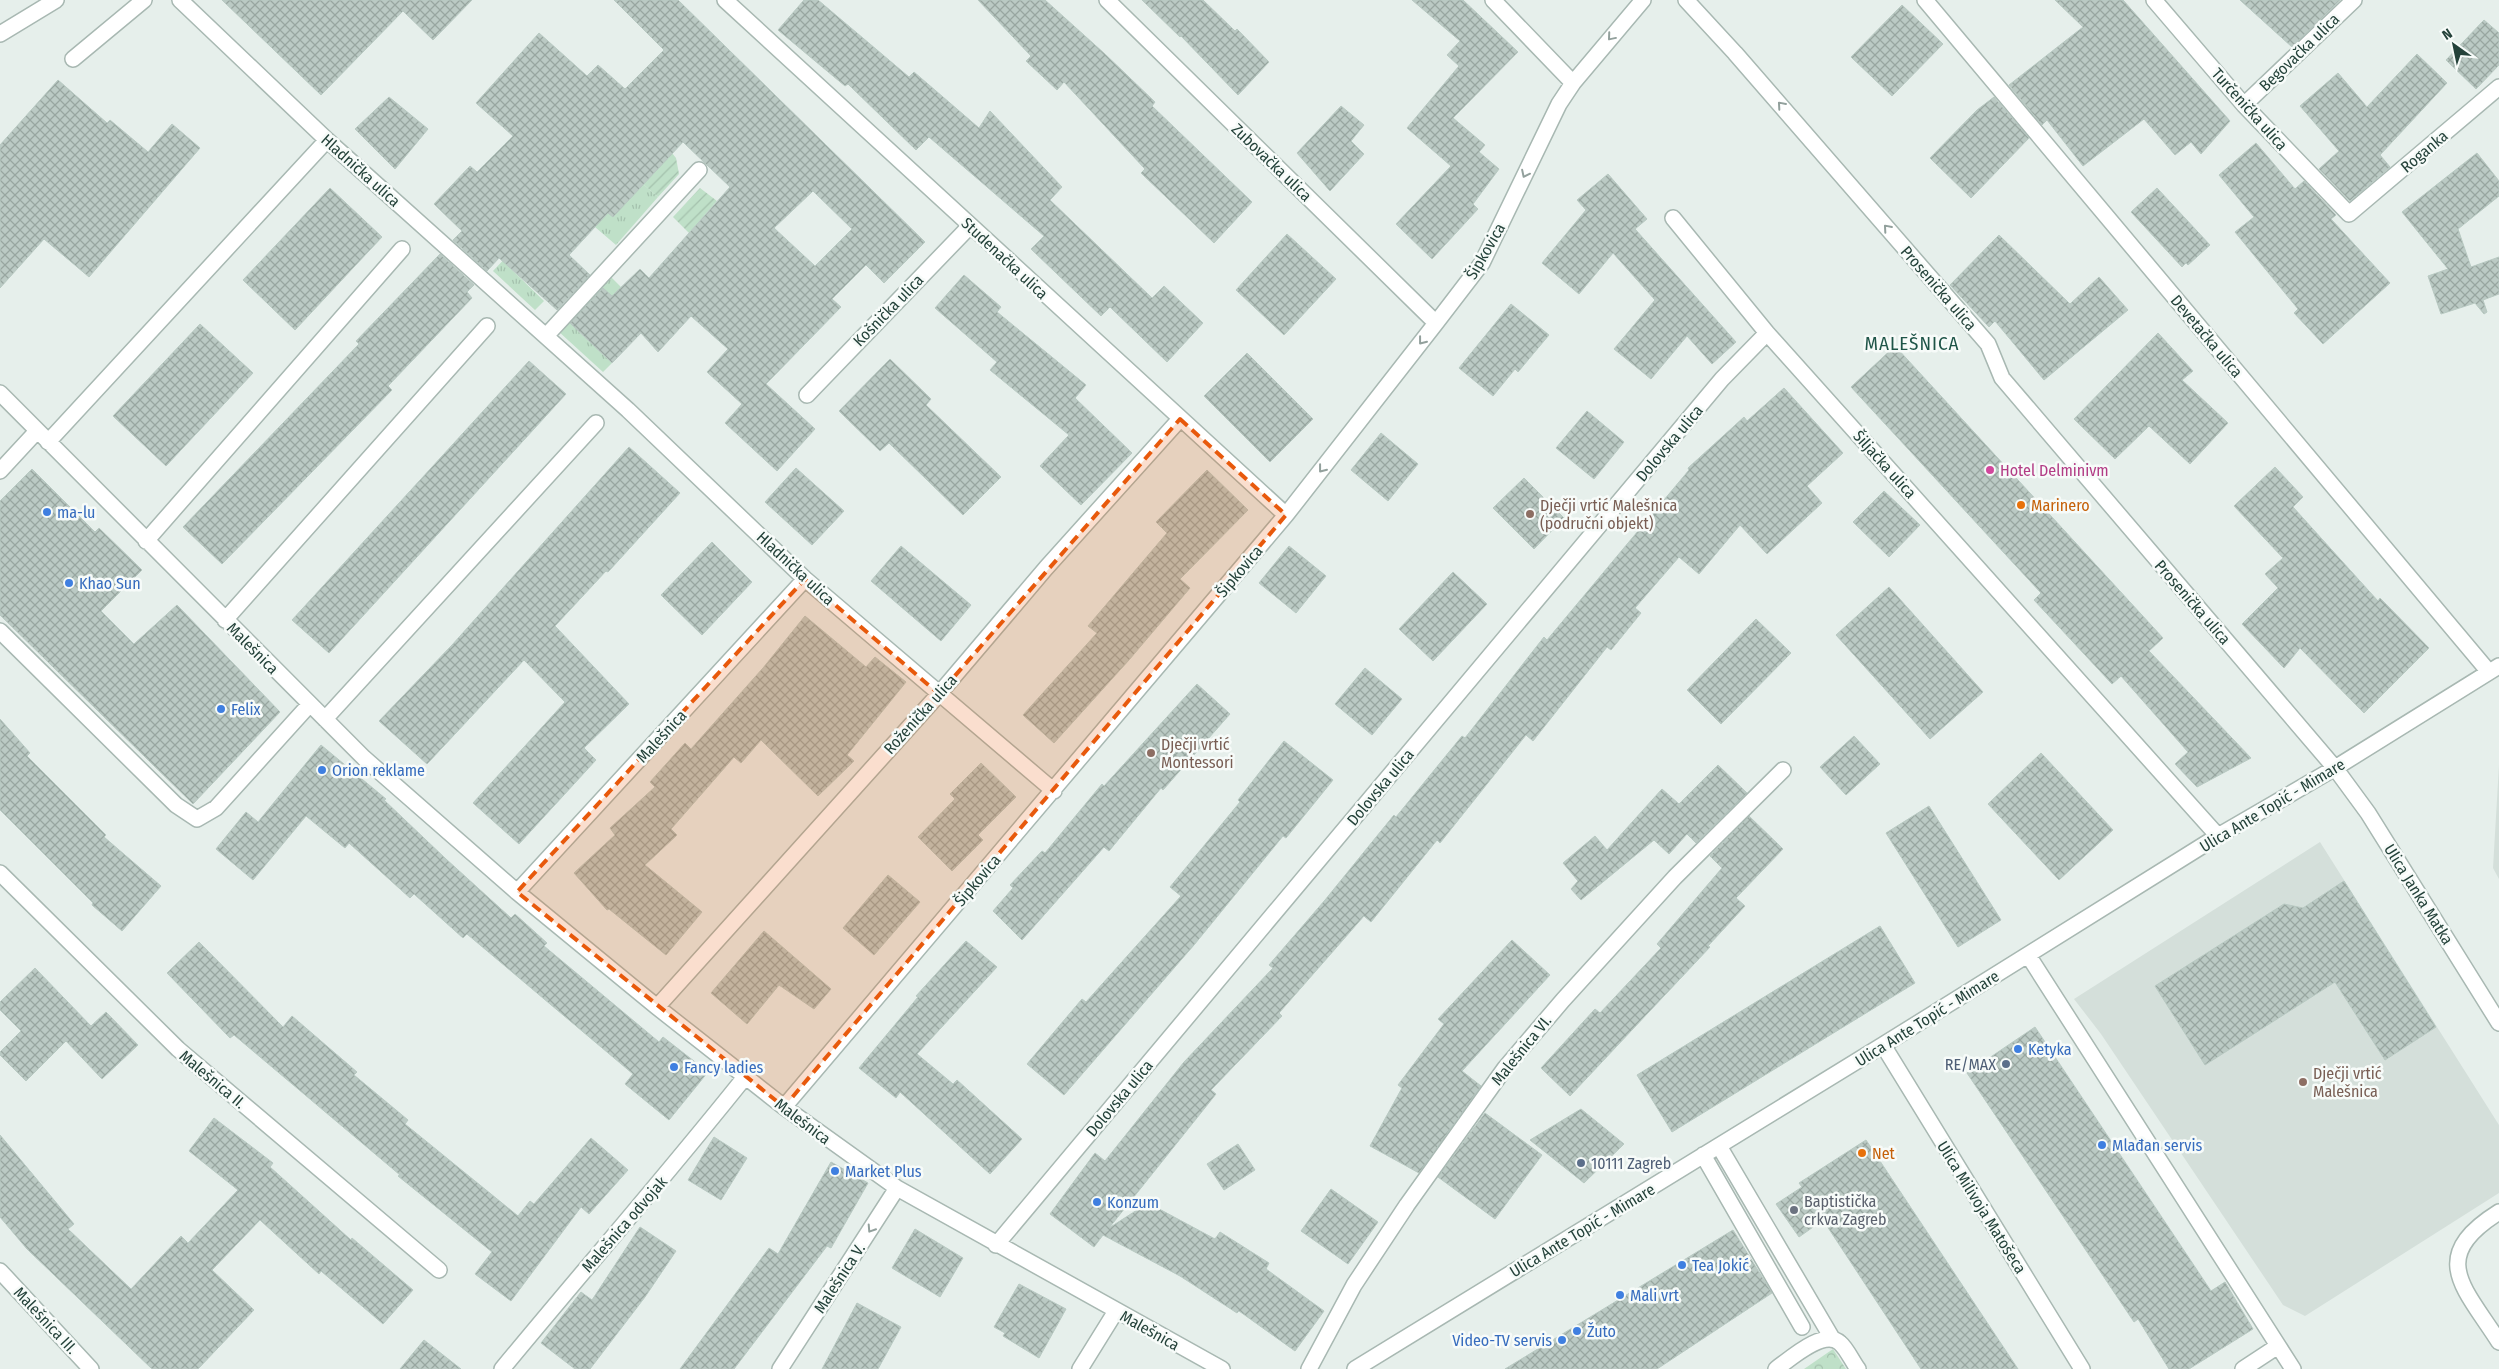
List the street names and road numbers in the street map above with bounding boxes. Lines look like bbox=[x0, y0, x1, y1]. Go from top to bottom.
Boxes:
street label: Begovačka ulica bbox=[2255, 9, 2343, 95]
street label: Turčenička ulica bbox=[2208, 64, 2292, 154]
street label: Zubovačka ulica bbox=[1228, 119, 1316, 205]
street label: Roganka bbox=[2397, 126, 2452, 176]
street label: Hladnička ulica bbox=[317, 130, 404, 211]
street label: Studenačka ulica bbox=[958, 214, 1052, 303]
street label: Šipkovica bbox=[1461, 219, 1509, 283]
street label: Prosenička ulica bbox=[1897, 242, 1981, 335]
street label: Košnička ulica bbox=[849, 270, 928, 350]
street label: Devetačka ulica bbox=[2167, 291, 2247, 382]
street label: Dolovska ulica bbox=[1632, 401, 1707, 485]
street label: Šiljačka ulica bbox=[1849, 426, 1921, 502]
street label: Hladnička ulica bbox=[753, 527, 839, 609]
street label: Šipkovica bbox=[1211, 541, 1267, 601]
street label: Prosenička ulica bbox=[2151, 556, 2235, 649]
street label: Malešnica bbox=[223, 619, 282, 678]
street label: Roženička ulica bbox=[880, 671, 961, 758]
street label: Malešnica bbox=[632, 706, 691, 767]
street label: Dolovska ulica bbox=[1343, 745, 1418, 829]
street label: Ulica Ante Topić - Mimare bbox=[2196, 755, 2348, 856]
street label: Ulica Janka Matka bbox=[2380, 841, 2457, 948]
street label: Šipkovica bbox=[949, 850, 1005, 910]
street label: Ulica Ante Topić - Mimare bbox=[1852, 966, 2003, 1070]
street label: Malešnica VI. bbox=[1487, 1012, 1555, 1089]
street label: Malešnica II. bbox=[176, 1046, 250, 1113]
street label: Dolovska ulica bbox=[1082, 1056, 1157, 1140]
street label: Malešnica bbox=[771, 1094, 834, 1149]
street label: Ulica Milivoja Matošeca bbox=[1933, 1138, 2030, 1277]
street label: Malešnica odvojak bbox=[578, 1172, 671, 1276]
street label: Ulica Ante Topić - Mimare bbox=[1506, 1180, 1658, 1281]
street label: Malešnica V. bbox=[810, 1240, 869, 1317]
street label: Malešnica III. bbox=[10, 1283, 81, 1358]
street label: Malešnica bbox=[1117, 1306, 1183, 1355]

